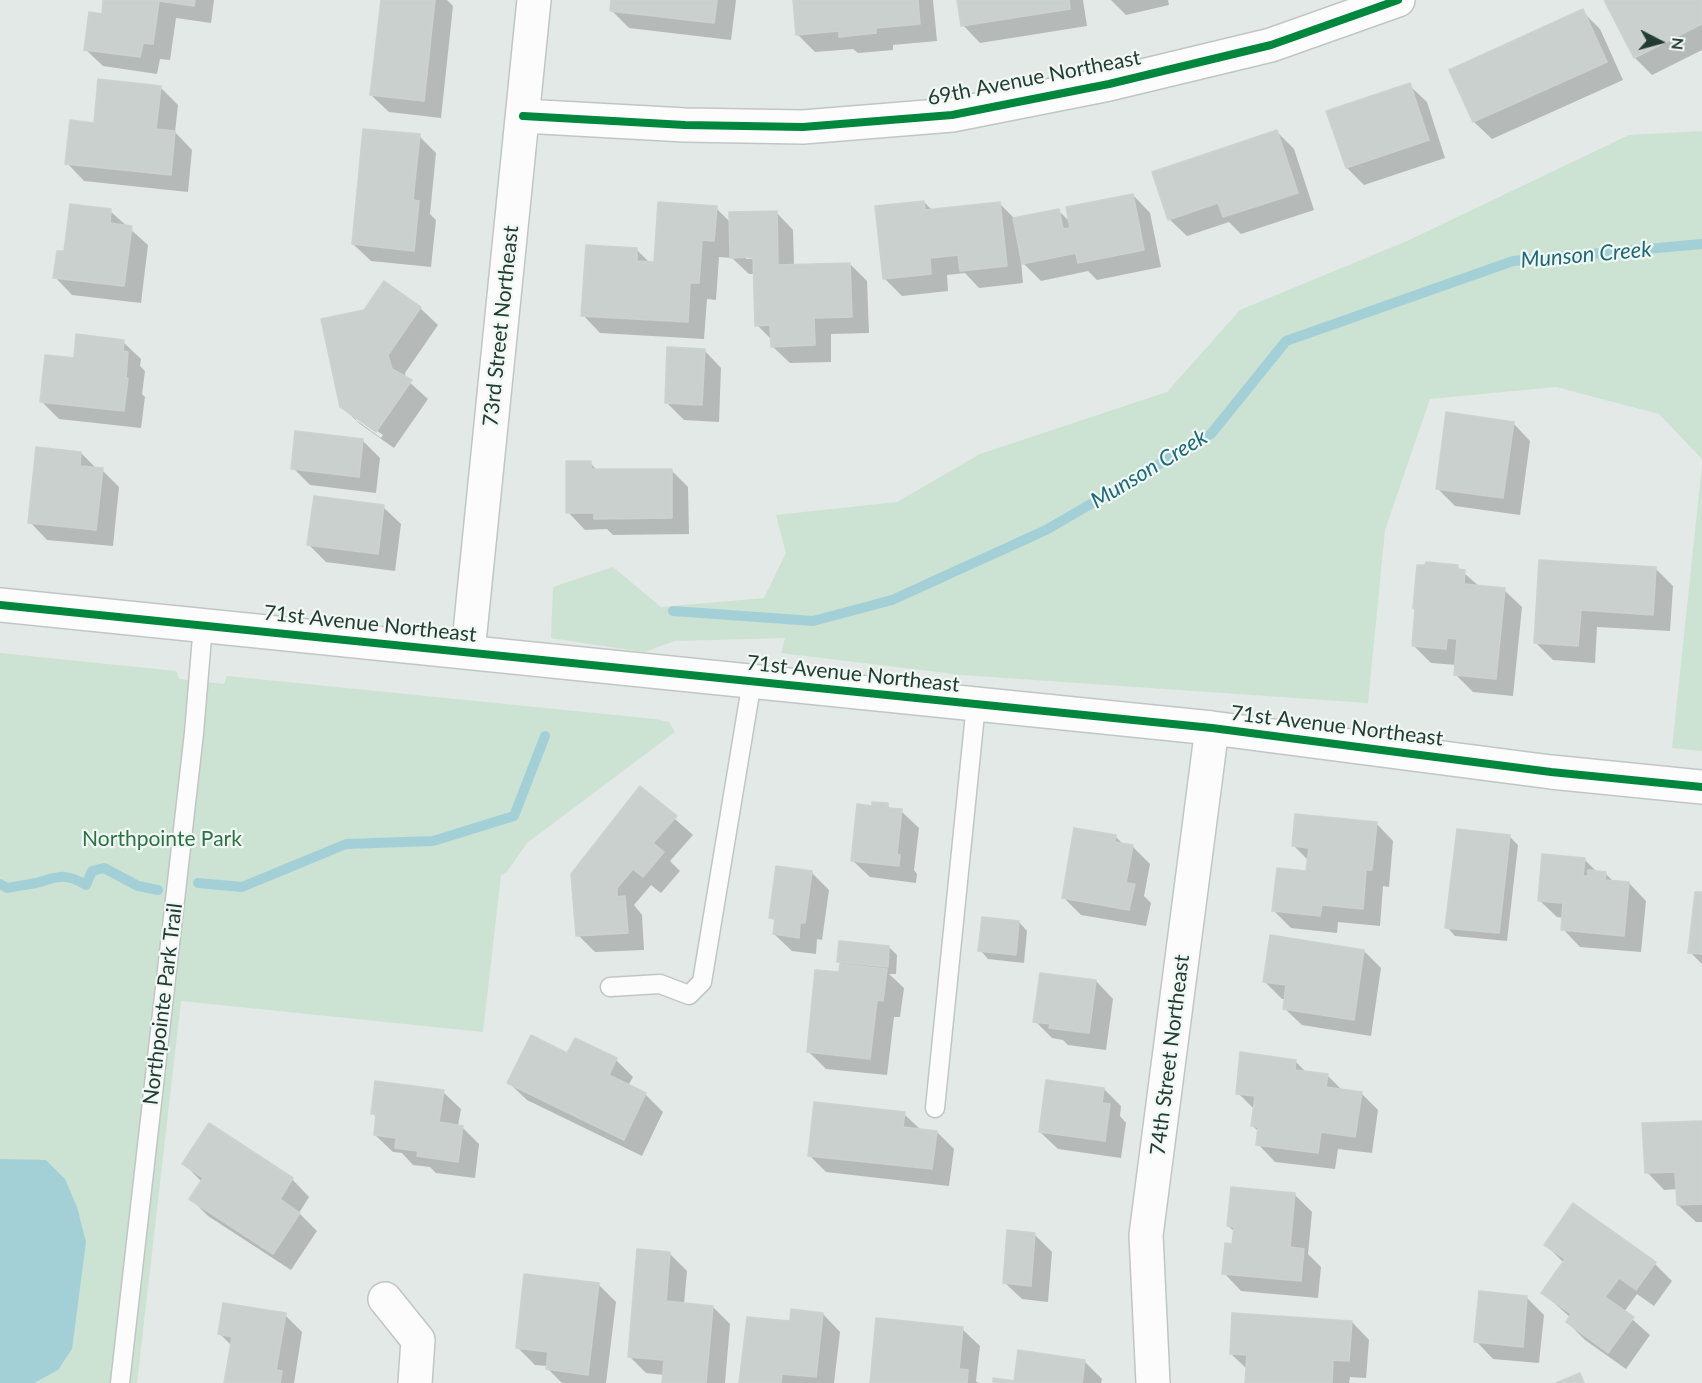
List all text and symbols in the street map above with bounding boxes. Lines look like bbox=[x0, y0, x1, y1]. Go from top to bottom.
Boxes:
north arrow bbox=[1630, 12, 1690, 72]
text: N bbox=[1668, 37, 1688, 51]
street label: 69th Avenue Northeast bbox=[925, 45, 1143, 111]
street label: 73rd Street Northeast bbox=[478, 224, 524, 428]
water label: Munson Creek bbox=[1519, 236, 1653, 274]
water label: Munson Creek bbox=[1086, 424, 1212, 514]
street label: 71st Avenue Northeast bbox=[262, 600, 478, 648]
street label: 71st Avenue Northeast bbox=[745, 650, 961, 698]
street label: 71st Avenue Northeast bbox=[1229, 700, 1445, 752]
park label: Northpointe Park bbox=[82, 826, 242, 852]
street label: Northpointe Park Trail bbox=[138, 902, 188, 1106]
street label: 74th Street Northeast bbox=[1145, 953, 1195, 1157]

